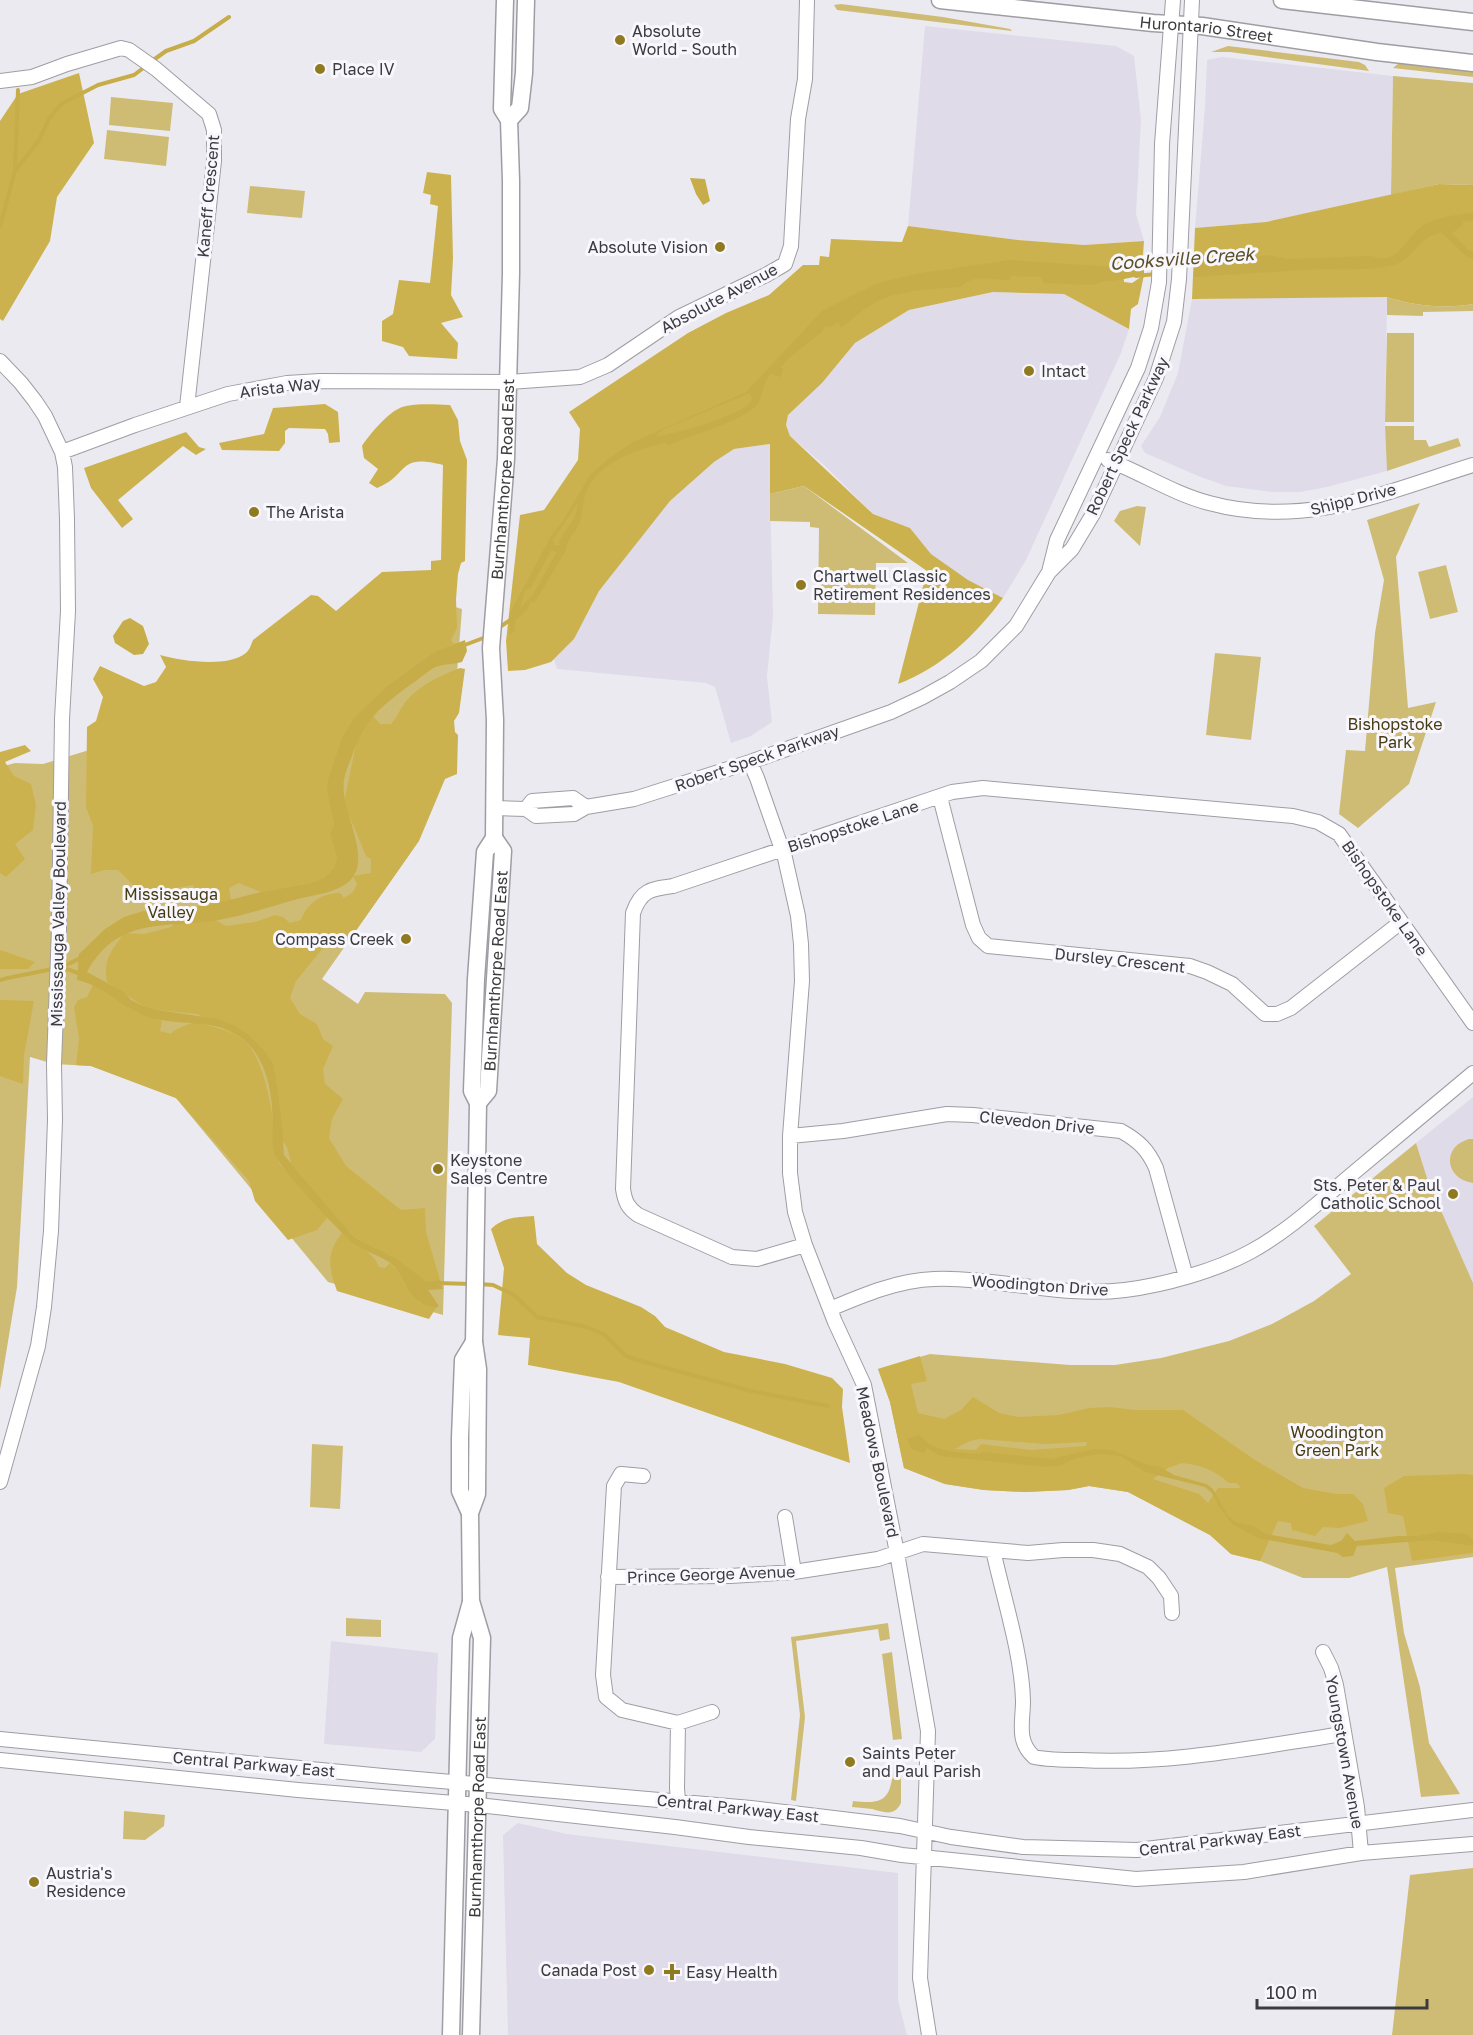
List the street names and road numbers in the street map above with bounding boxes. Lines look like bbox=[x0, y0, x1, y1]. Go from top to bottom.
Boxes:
street label: Hurontario Street bbox=[1139, 12, 1274, 46]
street label: Kaneff Crescent bbox=[193, 134, 223, 258]
street label: Absolute Avenue bbox=[657, 259, 781, 337]
street label: Robert Speck Parkway bbox=[1081, 354, 1173, 518]
street label: Arista Way bbox=[238, 372, 322, 402]
street label: Burnhamthorpe Road East bbox=[486, 379, 518, 581]
street label: Shipp Drive bbox=[1308, 479, 1398, 519]
street label: Robert Speck Parkway bbox=[672, 720, 842, 796]
street label: Bishopstoke Lane bbox=[785, 795, 921, 857]
street label: Mississauga Valley Boulevard bbox=[46, 801, 70, 1027]
street label: Bishopstoke Lane bbox=[1338, 836, 1432, 960]
street label: Burnhamthorpe Road East bbox=[479, 870, 512, 1072]
street label: Dursley Crescent bbox=[1054, 943, 1186, 977]
street label: Clevedon Drive bbox=[978, 1106, 1096, 1138]
street label: Woodington Drive bbox=[971, 1270, 1109, 1300]
street label: Meadows Boulevard bbox=[852, 1385, 904, 1539]
street label: Prince George Avenue bbox=[626, 1561, 796, 1587]
street label: Youngstown Avenue bbox=[1322, 1674, 1368, 1830]
street label: Burnhamthorpe Road East bbox=[464, 1716, 490, 1918]
street label: Central Parkway East bbox=[172, 1747, 336, 1781]
street label: Central Parkway East bbox=[656, 1790, 820, 1826]
street label: Central Parkway East bbox=[1138, 1820, 1302, 1860]

